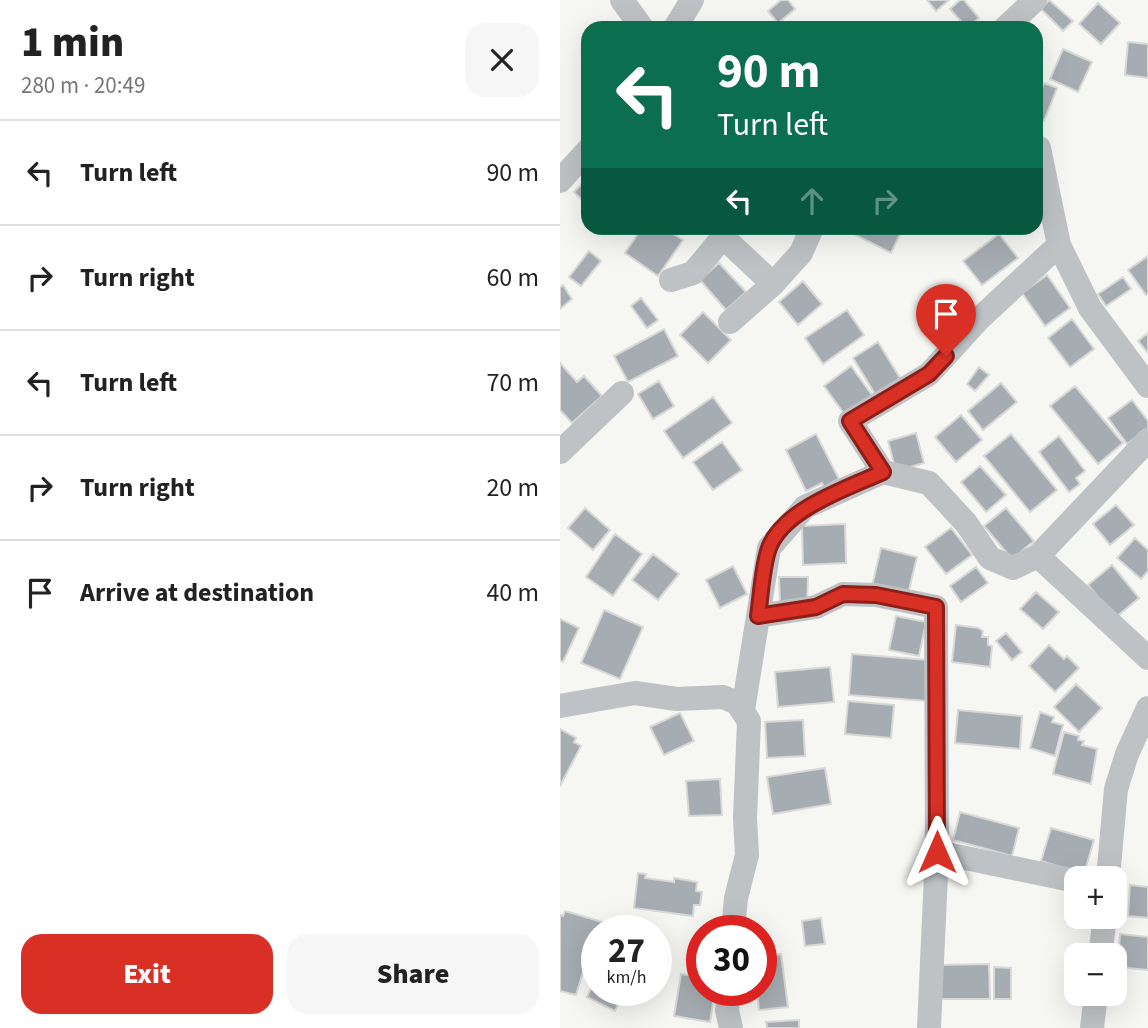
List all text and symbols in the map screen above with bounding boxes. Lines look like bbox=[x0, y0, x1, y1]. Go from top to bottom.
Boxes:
text: 1 min bbox=[21, 13, 124, 73]
button: close bbox=[465, 23, 539, 97]
text: 90 m bbox=[717, 37, 821, 107]
icon: left bbox=[602, 49, 693, 140]
text: 280 m · 20:49 bbox=[21, 69, 145, 102]
text: Turn left bbox=[717, 102, 828, 148]
icon: left bbox=[21, 154, 59, 192]
text: Turn left bbox=[80, 154, 177, 191]
text: 90 m bbox=[486, 154, 539, 191]
icon: left bbox=[720, 182, 758, 220]
icon: ahead bbox=[793, 182, 831, 220]
icon: right bbox=[866, 182, 904, 220]
icon: right bbox=[21, 259, 59, 297]
text: Turn right bbox=[80, 259, 195, 296]
text: 60 m bbox=[486, 259, 539, 296]
pin bbox=[916, 284, 976, 356]
icon: arrive bbox=[927, 295, 965, 333]
icon: left bbox=[21, 364, 59, 402]
text: Turn left bbox=[80, 364, 177, 401]
text: 70 m bbox=[486, 364, 539, 401]
icon: right bbox=[21, 469, 59, 507]
text: Turn right bbox=[80, 469, 195, 506]
text: 20 m bbox=[486, 469, 539, 506]
icon: arrive bbox=[21, 574, 59, 612]
text: Arrive at destination bbox=[80, 574, 314, 611]
text: 40 m bbox=[486, 574, 539, 611]
position arrow bbox=[900, 815, 974, 889]
map controls bbox=[1064, 866, 1127, 1006]
button: + bbox=[1064, 866, 1127, 929]
speed limit sign: 30 bbox=[686, 915, 777, 1006]
text: 27 bbox=[608, 926, 645, 976]
button: Exit bbox=[21, 934, 273, 1014]
button: Share bbox=[287, 934, 539, 1014]
button: − bbox=[1064, 943, 1127, 1006]
text: km/h bbox=[607, 965, 646, 990]

